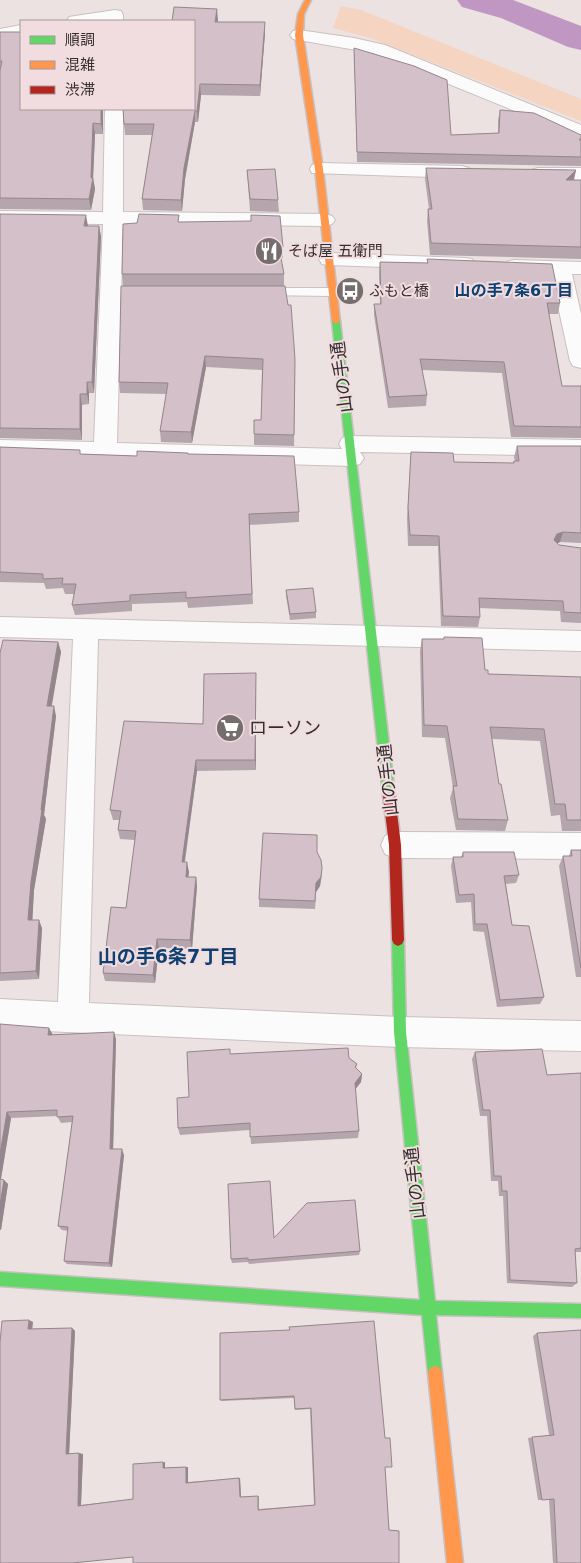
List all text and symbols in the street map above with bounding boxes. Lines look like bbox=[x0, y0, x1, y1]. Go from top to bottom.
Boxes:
legend bbox=[20, 20, 195, 110]
text: 順調 bbox=[65, 31, 95, 49]
text: 混雑 bbox=[65, 56, 95, 74]
text: 渋滞 bbox=[65, 81, 95, 99]
restaurant icon: そば屋 五衛門 bbox=[254, 236, 284, 266]
place label: そば屋 五衛門 bbox=[288, 242, 383, 260]
bus stop icon: ふもと橋 bbox=[335, 276, 365, 306]
district label: 山の手7条6丁目 bbox=[455, 281, 573, 300]
place label: ふもと橋 bbox=[369, 282, 429, 300]
street label: 山の手通 bbox=[327, 340, 356, 414]
supermarket icon: ローソン bbox=[215, 713, 245, 743]
place label: ローソン bbox=[249, 717, 321, 738]
street label: 山の手通 bbox=[373, 743, 402, 817]
district label: 山の手6条7丁目 bbox=[98, 945, 238, 967]
street label: 山の手通 bbox=[400, 1146, 429, 1220]

